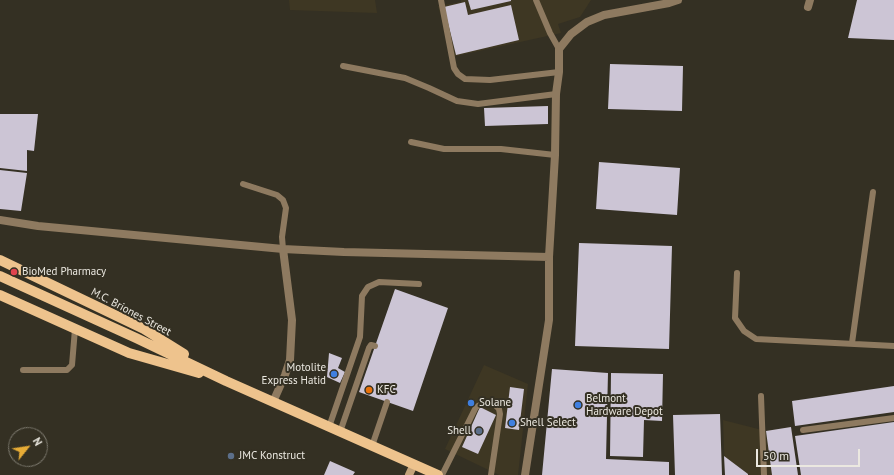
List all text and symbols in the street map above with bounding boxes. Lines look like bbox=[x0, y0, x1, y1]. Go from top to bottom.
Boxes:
place label: BioMed Pharmacy bbox=[22, 265, 106, 279]
marker: BioMed Pharmacy bbox=[9, 267, 19, 277]
street label: M.C. Briones Street bbox=[89, 285, 173, 339]
place label: Motolite Express Hatid bbox=[262, 361, 326, 387]
marker: Motolite Express Hatid bbox=[329, 369, 339, 379]
place label: KFC bbox=[377, 383, 396, 397]
marker: KFC bbox=[364, 385, 374, 395]
place label: Belmont Hardware Depot bbox=[586, 392, 663, 418]
place label: Solane bbox=[479, 396, 511, 410]
marker: Solane bbox=[466, 398, 476, 408]
marker: Belmont Hardware Depot bbox=[573, 400, 583, 410]
place label: Shell Select bbox=[520, 416, 576, 430]
marker: Shell Select bbox=[507, 418, 517, 428]
place label: Shell bbox=[447, 424, 471, 438]
marker: Shell bbox=[474, 426, 484, 436]
north arrow bbox=[8, 427, 48, 467]
text: N bbox=[30, 435, 45, 448]
scale bar bbox=[758, 441, 862, 467]
text: 50 m bbox=[763, 448, 789, 463]
place label: JMC Konstruct bbox=[239, 449, 305, 463]
marker: JMC Konstruct bbox=[226, 451, 236, 461]

